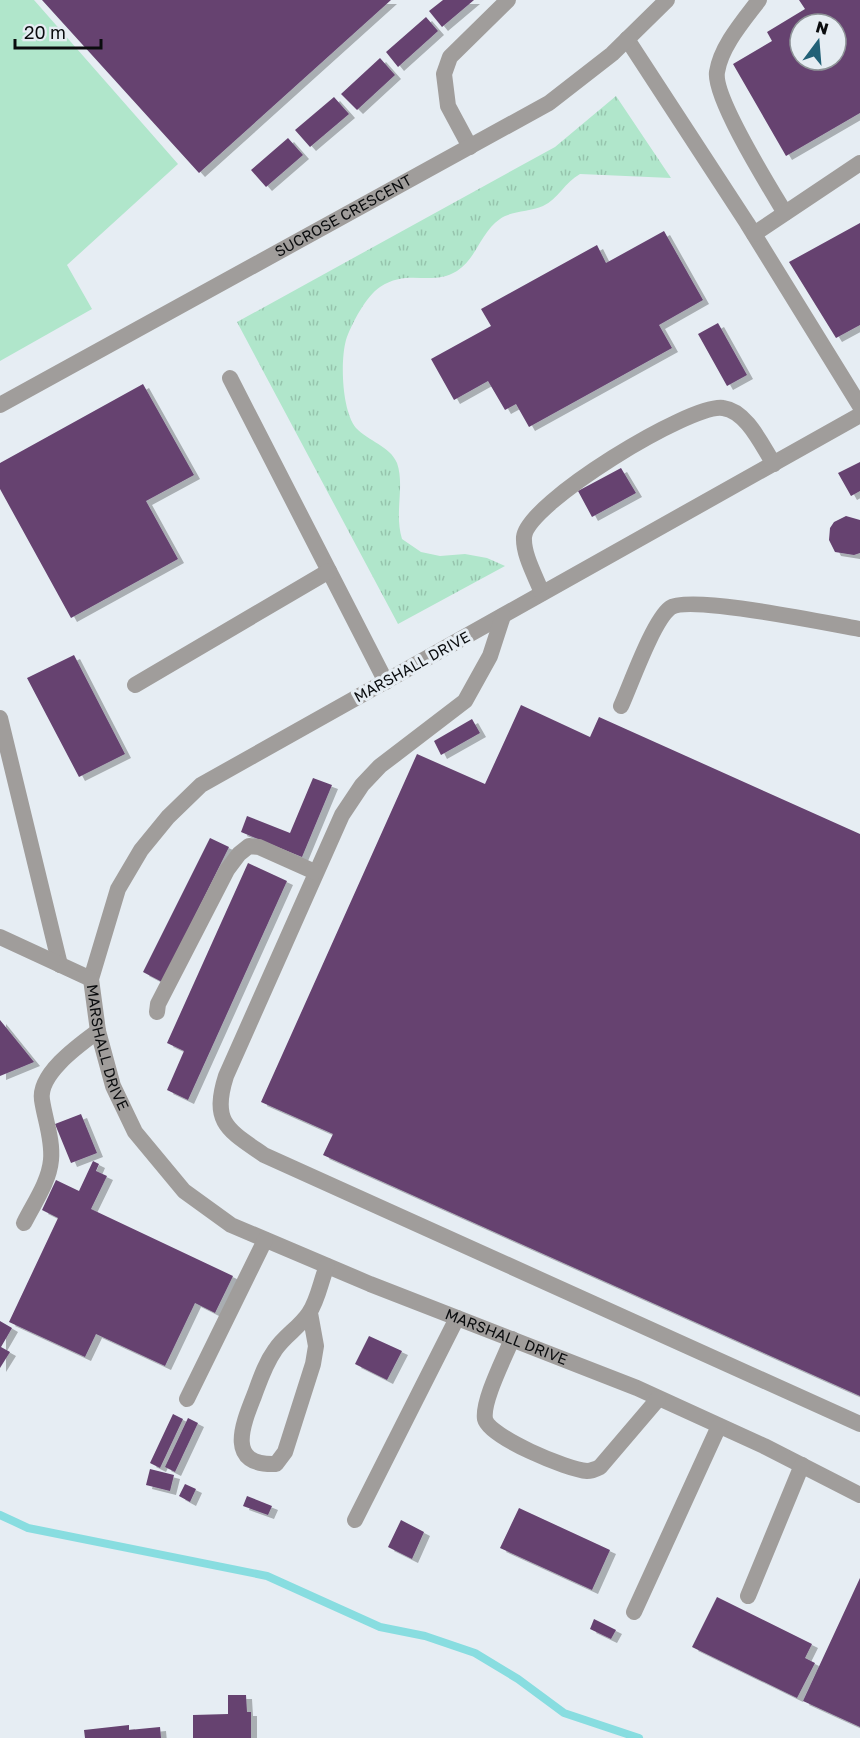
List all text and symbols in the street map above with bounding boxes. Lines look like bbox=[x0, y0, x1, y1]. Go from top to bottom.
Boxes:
scale bar bbox=[15, 12, 100, 50]
north arrow bbox=[788, 12, 848, 72]
text: N bbox=[814, 16, 831, 39]
text: 20 m bbox=[24, 21, 66, 43]
street label: SUCROSE CRESCENT bbox=[271, 170, 415, 260]
street label: MARSHALL DRIVE bbox=[350, 627, 473, 705]
street label: MARSHALL DRIVE bbox=[84, 983, 133, 1113]
street label: MARSHALL DRIVE bbox=[443, 1304, 570, 1368]

